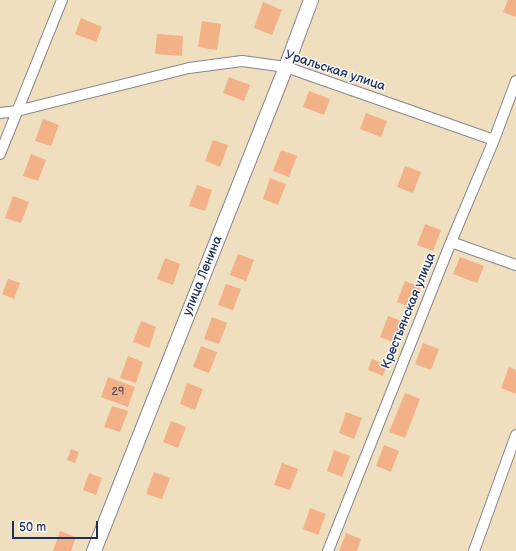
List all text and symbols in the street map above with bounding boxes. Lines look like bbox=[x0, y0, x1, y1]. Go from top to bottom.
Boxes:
street label: Уральская улица bbox=[283, 47, 387, 95]
street label: улица Ленина bbox=[180, 234, 226, 318]
street label: Крестьянская улица bbox=[379, 251, 439, 371]
house number: 29 bbox=[112, 385, 124, 399]
scale bar bbox=[14, 513, 100, 539]
text: 50 m bbox=[19, 520, 46, 535]

